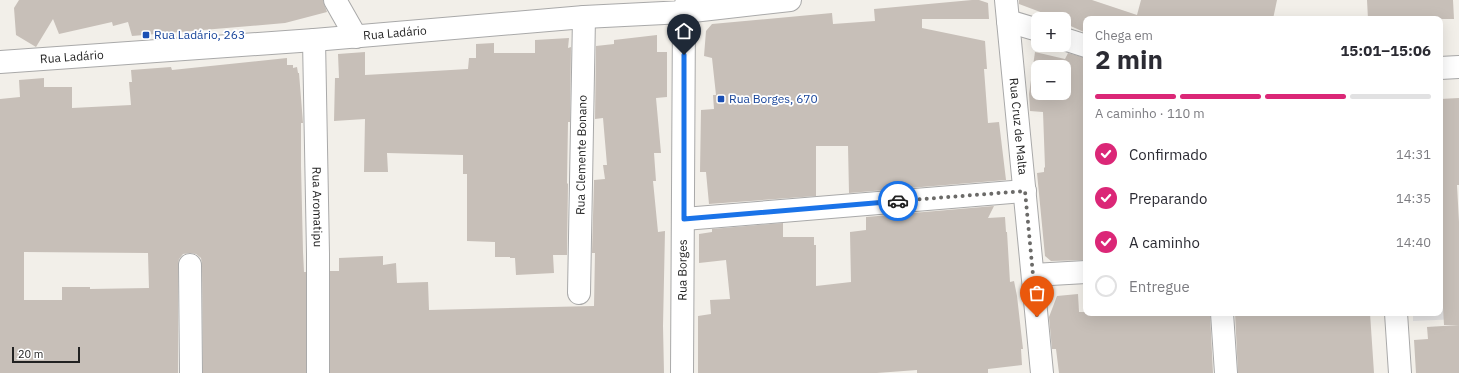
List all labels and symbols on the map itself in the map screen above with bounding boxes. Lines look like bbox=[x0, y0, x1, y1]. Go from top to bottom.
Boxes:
pin bbox=[667, 14, 701, 55]
street label: Rua Ladário bbox=[362, 22, 428, 43]
place label: Rua Ladário, 263 bbox=[154, 27, 245, 42]
marker: Rua Ladário, 263 bbox=[141, 30, 151, 40]
street label: Rua Ladário bbox=[39, 47, 104, 66]
street label: Rua Cruz de Malta bbox=[1007, 77, 1031, 176]
place label: Rua Borges, 670 bbox=[729, 91, 818, 106]
marker: Rua Borges, 670 bbox=[716, 94, 726, 104]
street label: Rua Clemente Bonano bbox=[572, 95, 590, 215]
street label: Rua Aromatipu bbox=[309, 167, 326, 247]
courier bbox=[878, 181, 918, 221]
street label: Rua Borges bbox=[674, 239, 690, 301]
pin bbox=[1020, 276, 1054, 317]
scale bar bbox=[12, 345, 80, 364]

